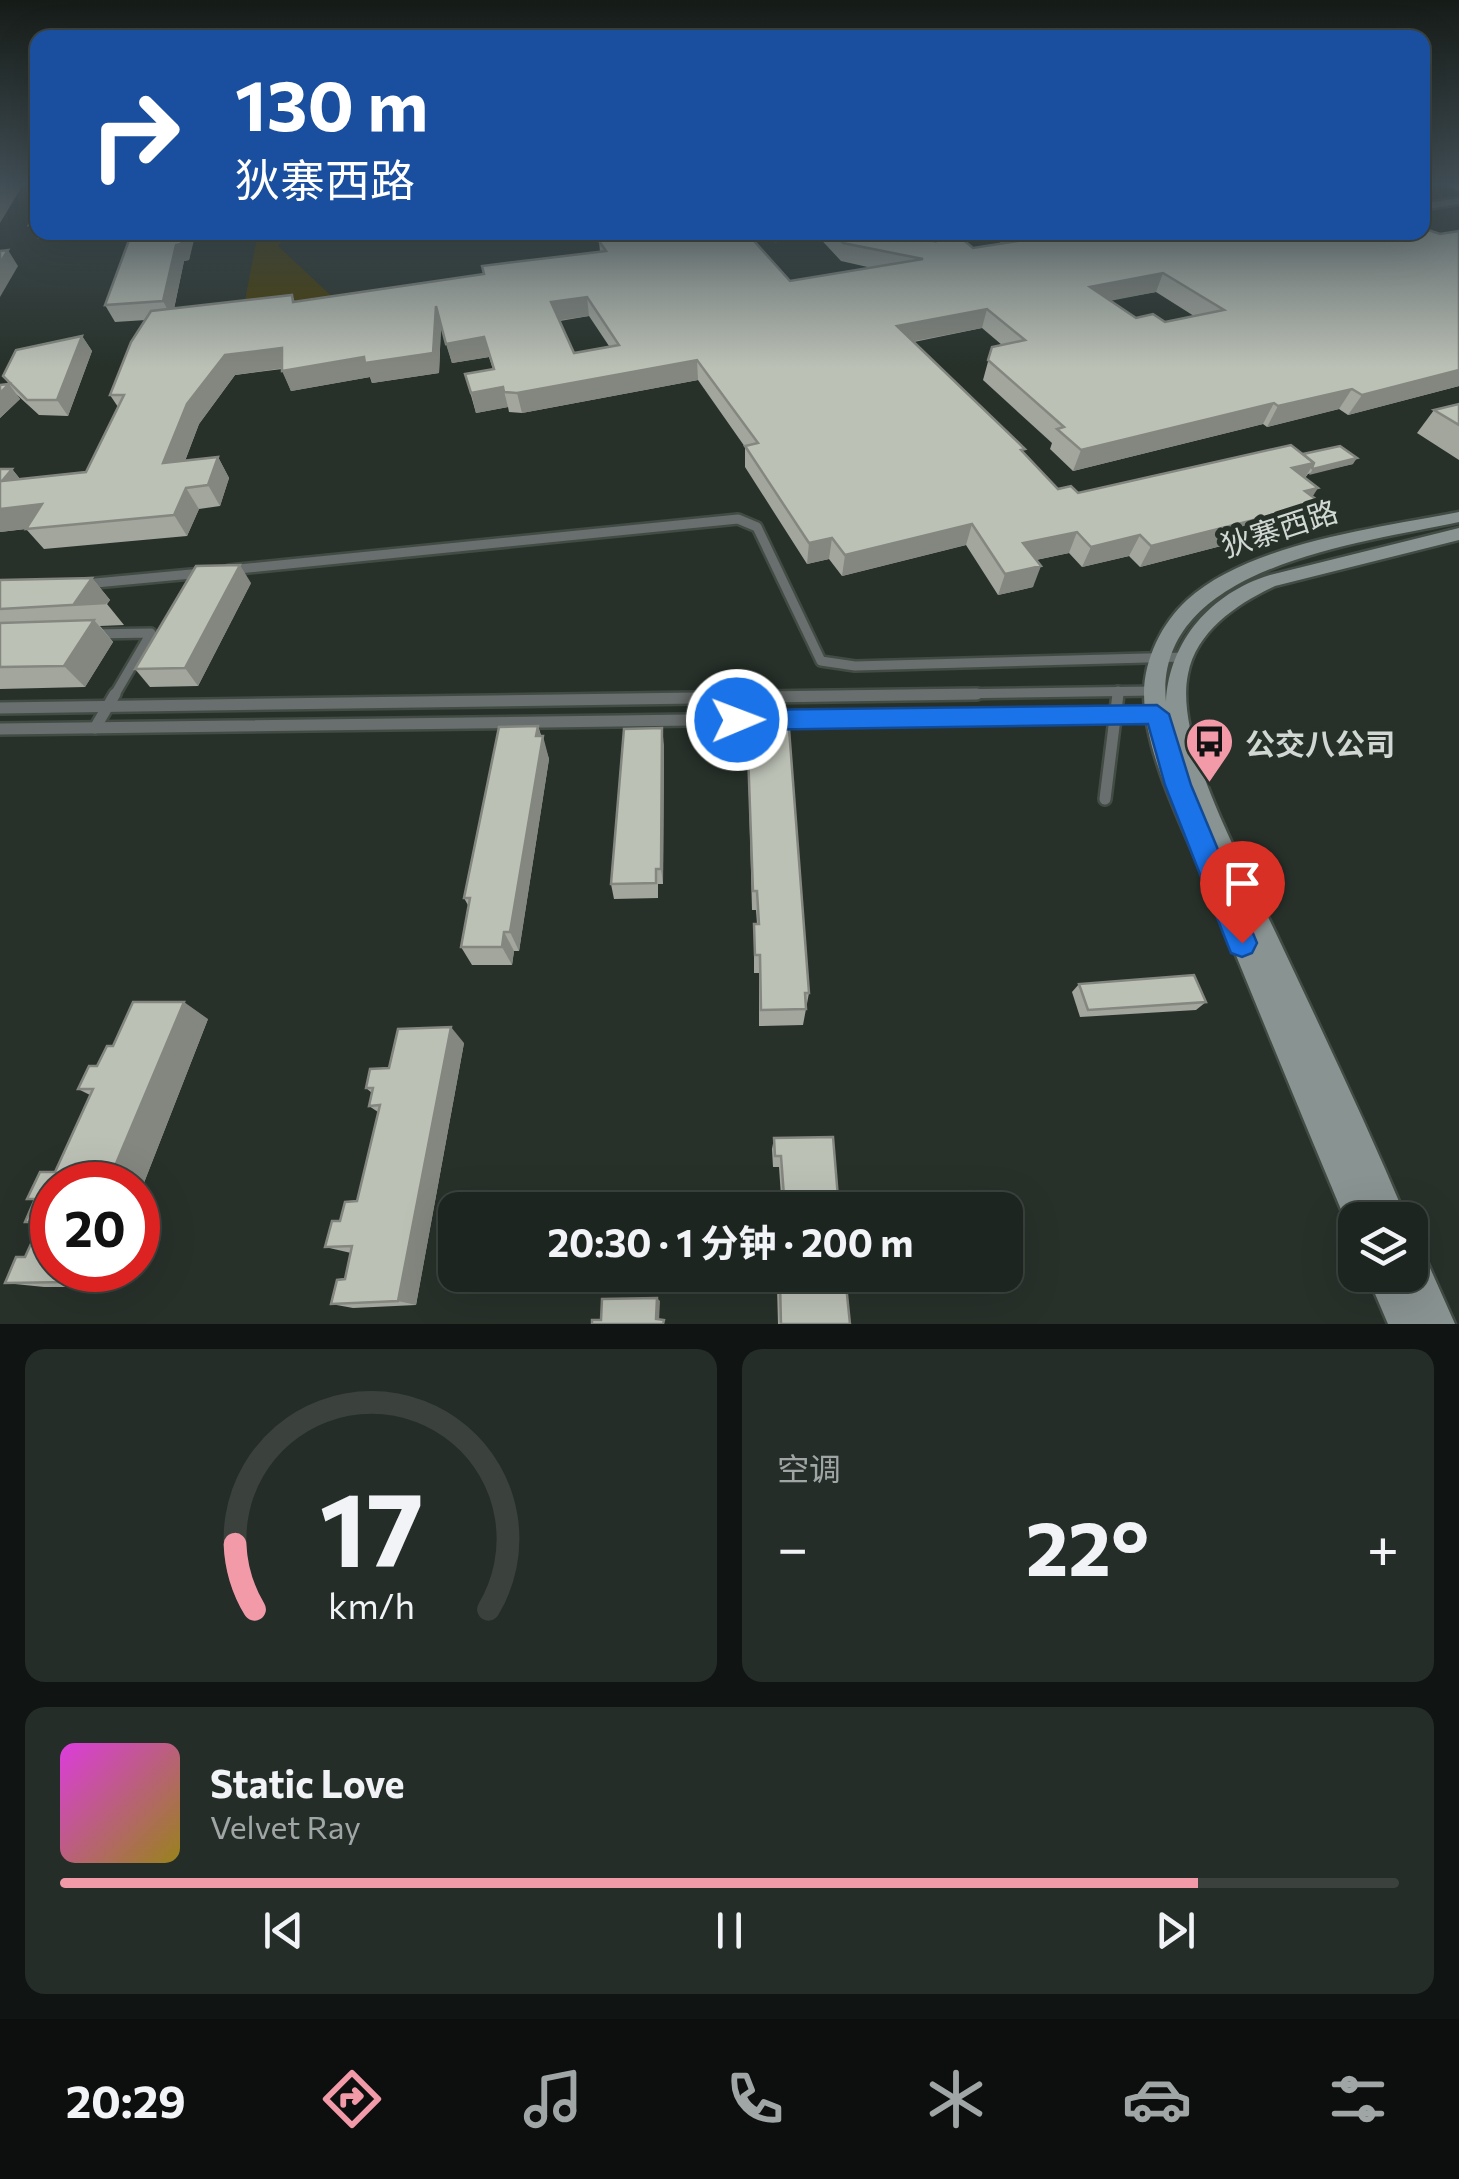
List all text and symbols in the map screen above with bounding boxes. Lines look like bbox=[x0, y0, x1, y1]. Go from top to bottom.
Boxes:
text: 130 m bbox=[235, 60, 428, 145]
icon: right bbox=[70, 70, 200, 200]
text: 狄寨西路 bbox=[235, 151, 415, 206]
street label: 狄寨西路 bbox=[1216, 491, 1342, 563]
position arrow bbox=[685, 668, 789, 772]
bus stop icon: 公交八公司 bbox=[1184, 716, 1236, 784]
place label: 公交八公司 bbox=[1245, 724, 1395, 761]
pin bbox=[1200, 841, 1285, 944]
icon: arrive bbox=[1215, 856, 1270, 911]
speed limit sign: 20 bbox=[30, 1162, 160, 1292]
map controls bbox=[1338, 1202, 1428, 1292]
button: layers bbox=[1338, 1202, 1428, 1292]
text: 20:30 · 1 分钟 · 200 m bbox=[548, 1218, 913, 1265]
text: 空调 bbox=[777, 1448, 841, 1488]
text: 17 bbox=[319, 1461, 423, 1588]
text: 22° bbox=[1026, 1500, 1149, 1591]
text: − bbox=[777, 1512, 808, 1579]
text: + bbox=[1367, 1512, 1399, 1579]
text: km/h bbox=[328, 1583, 414, 1626]
text: Static Love bbox=[210, 1759, 405, 1806]
text: Velvet Ray bbox=[210, 1806, 361, 1846]
icon: previous bbox=[256, 1903, 311, 1958]
icon: pause bbox=[702, 1903, 757, 1958]
icon: next bbox=[1148, 1903, 1203, 1958]
icon: directions bbox=[317, 2064, 387, 2134]
icon: music bbox=[518, 2064, 588, 2134]
icon: phone bbox=[720, 2064, 790, 2134]
icon: climate bbox=[921, 2064, 991, 2134]
icon: car bbox=[1122, 2064, 1192, 2134]
icon: filters bbox=[1323, 2064, 1393, 2134]
text: 20:29 bbox=[66, 2072, 186, 2127]

